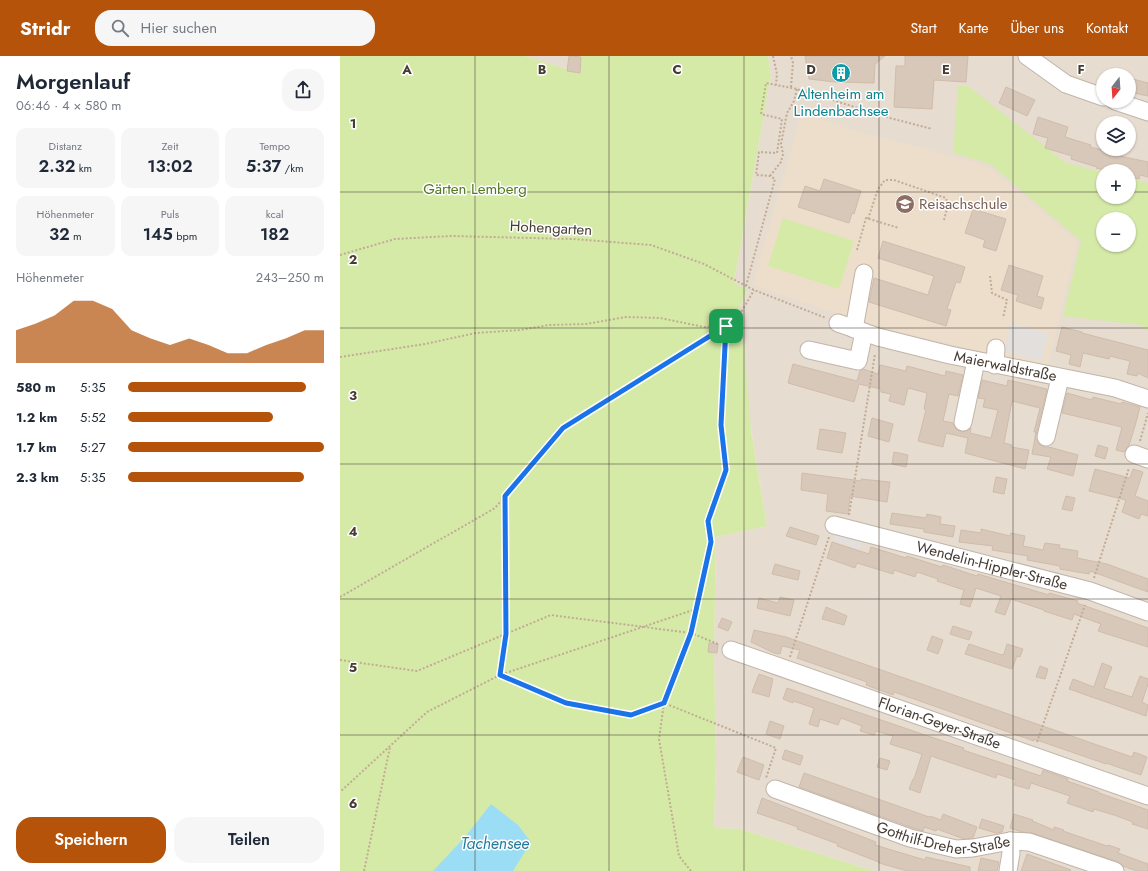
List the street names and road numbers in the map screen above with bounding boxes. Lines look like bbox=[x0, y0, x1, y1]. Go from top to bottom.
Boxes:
street label: Hohengarten bbox=[509, 215, 593, 241]
street label: Maierwaldstraße bbox=[952, 345, 1059, 387]
street label: Wendelin-Hippler-Straße bbox=[914, 536, 1070, 596]
street label: Florian-Geyer-Straße bbox=[875, 691, 1004, 755]
street label: Gotthilf-Dreher-Straße bbox=[873, 816, 1012, 860]

